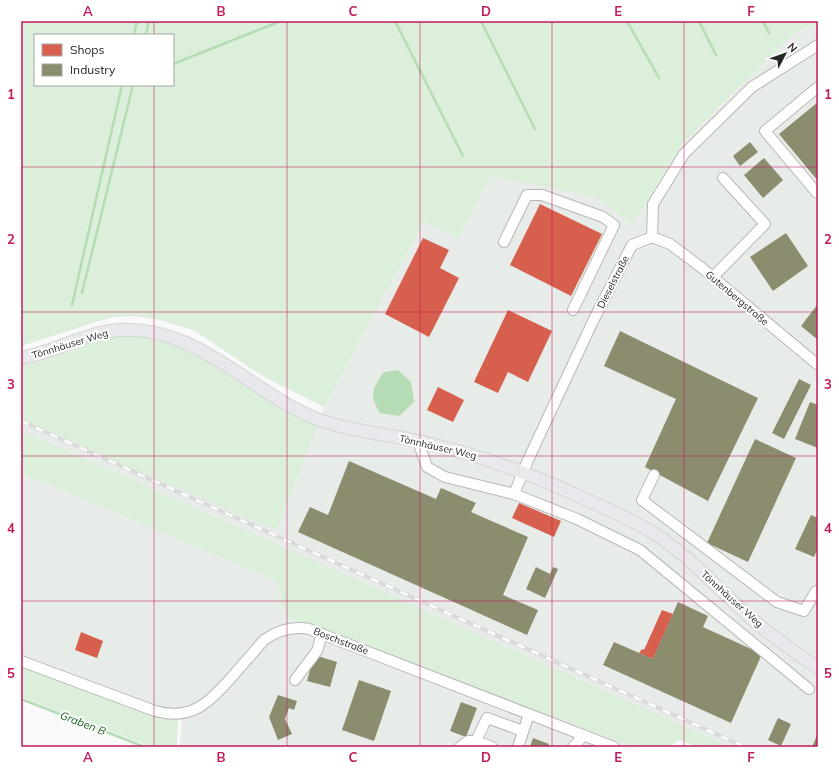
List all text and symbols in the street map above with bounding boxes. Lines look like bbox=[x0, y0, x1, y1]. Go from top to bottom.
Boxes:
text: A bbox=[83, 3, 93, 19]
text: B bbox=[217, 3, 226, 19]
text: C bbox=[349, 3, 358, 19]
text: D bbox=[481, 3, 491, 19]
text: E bbox=[614, 3, 622, 19]
text: F bbox=[747, 3, 755, 19]
legend bbox=[34, 34, 174, 86]
north arrow bbox=[765, 34, 805, 74]
text: N bbox=[785, 40, 801, 55]
text: Shops bbox=[70, 42, 105, 57]
text: Industry bbox=[70, 62, 116, 77]
text: 1 bbox=[7, 86, 15, 102]
text: 1 bbox=[824, 86, 832, 102]
text: 2 bbox=[7, 231, 15, 247]
text: 2 bbox=[824, 231, 832, 247]
street label: Dieselstraße bbox=[594, 253, 632, 311]
street label: Gutenbergstraße bbox=[703, 268, 771, 328]
street label: Tönnhäuser Weg bbox=[30, 326, 110, 362]
text: 3 bbox=[7, 376, 15, 392]
text: 3 bbox=[824, 376, 832, 392]
street label: Tönnhäuser Weg bbox=[398, 432, 478, 462]
text: 4 bbox=[7, 520, 15, 536]
text: 4 bbox=[824, 520, 832, 536]
street label: Tönnhäuser Weg bbox=[698, 568, 766, 630]
street label: Boschstraße bbox=[312, 625, 370, 657]
text: 5 bbox=[7, 665, 15, 681]
text: 5 bbox=[824, 665, 832, 681]
water label: Graben B bbox=[58, 708, 108, 738]
text: A bbox=[83, 749, 93, 765]
text: B bbox=[217, 749, 226, 765]
text: C bbox=[349, 749, 358, 765]
text: D bbox=[481, 749, 491, 765]
text: E bbox=[614, 749, 622, 765]
text: F bbox=[747, 749, 755, 765]

